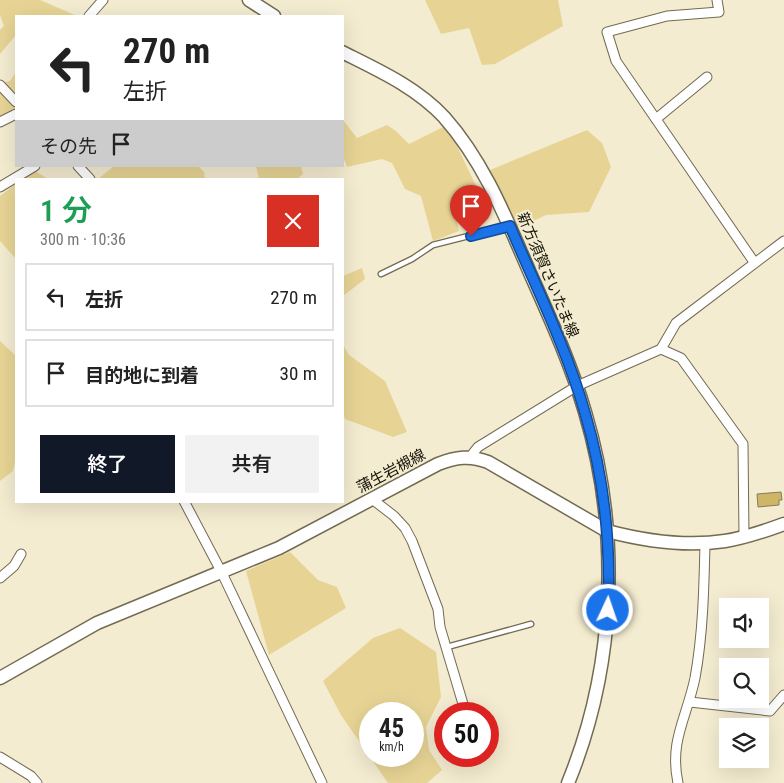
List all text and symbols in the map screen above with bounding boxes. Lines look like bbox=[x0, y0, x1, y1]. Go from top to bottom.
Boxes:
text: 270 m bbox=[123, 31, 210, 72]
icon: left bbox=[40, 35, 105, 100]
text: 左折 bbox=[123, 79, 167, 104]
icon: arrive bbox=[107, 130, 135, 158]
text: その先 bbox=[40, 135, 97, 158]
pin bbox=[450, 185, 492, 236]
icon: arrive bbox=[457, 192, 485, 220]
text: 1 分 bbox=[40, 193, 92, 228]
button: close bbox=[267, 195, 319, 247]
street label: 新方須賀さいたま線 bbox=[513, 210, 583, 340]
text: 300 m · 10:36 bbox=[40, 230, 126, 249]
icon: left bbox=[42, 283, 70, 311]
text: 270 m bbox=[270, 286, 317, 309]
text: 左折 bbox=[85, 288, 123, 311]
icon: arrive bbox=[42, 359, 70, 387]
text: 30 m bbox=[280, 362, 317, 385]
text: 目的地に到着 bbox=[85, 364, 199, 387]
button: 終了 bbox=[40, 435, 175, 493]
button: 共有 bbox=[185, 435, 319, 493]
street label: 蒲生岩槻線 bbox=[354, 445, 428, 497]
position arrow bbox=[581, 583, 633, 635]
map controls bbox=[719, 598, 769, 768]
button: sound bbox=[719, 598, 769, 648]
button: search bbox=[719, 658, 769, 708]
speed limit sign: 50 bbox=[434, 702, 499, 767]
text: 45 bbox=[379, 714, 404, 743]
button: layers bbox=[719, 718, 769, 768]
text: km/h bbox=[379, 740, 404, 754]

